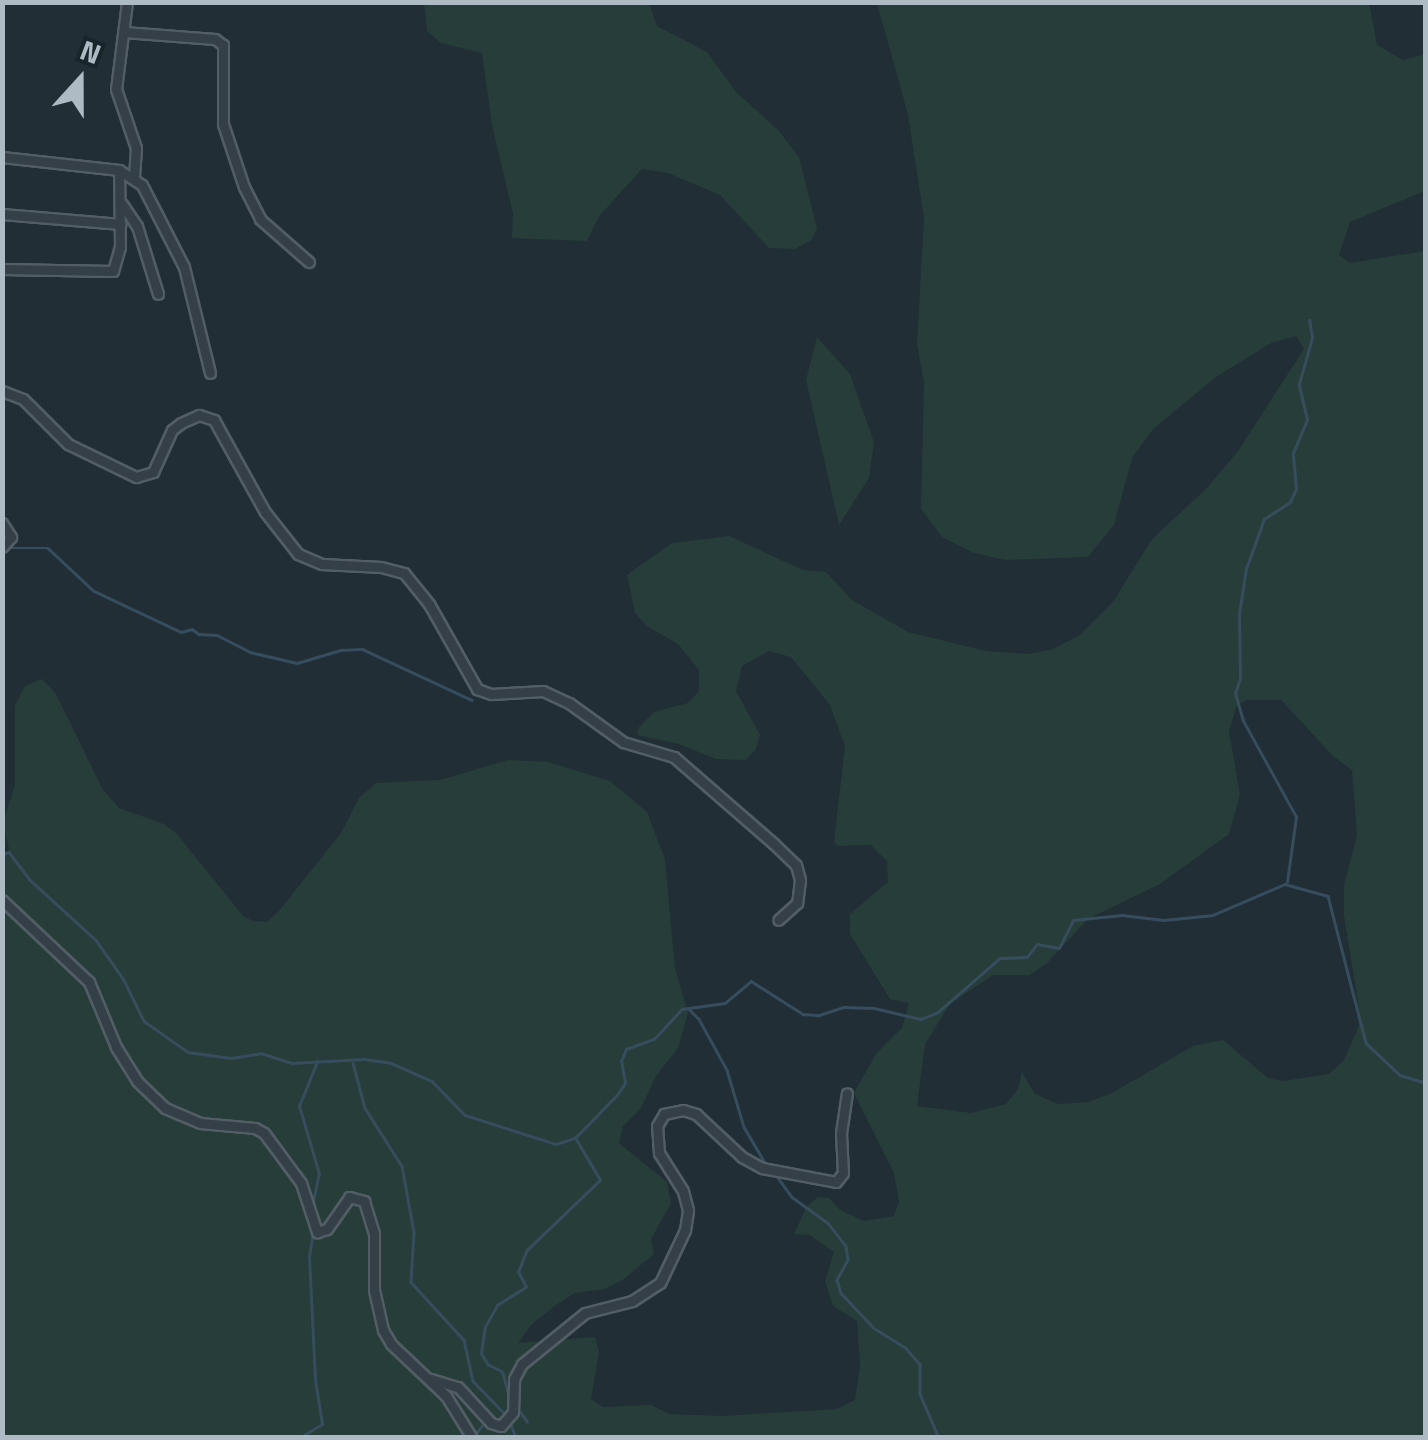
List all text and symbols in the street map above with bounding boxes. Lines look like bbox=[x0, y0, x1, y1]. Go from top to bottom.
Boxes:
text: N bbox=[74, 28, 108, 75]
north arrow bbox=[30, 30, 130, 130]

